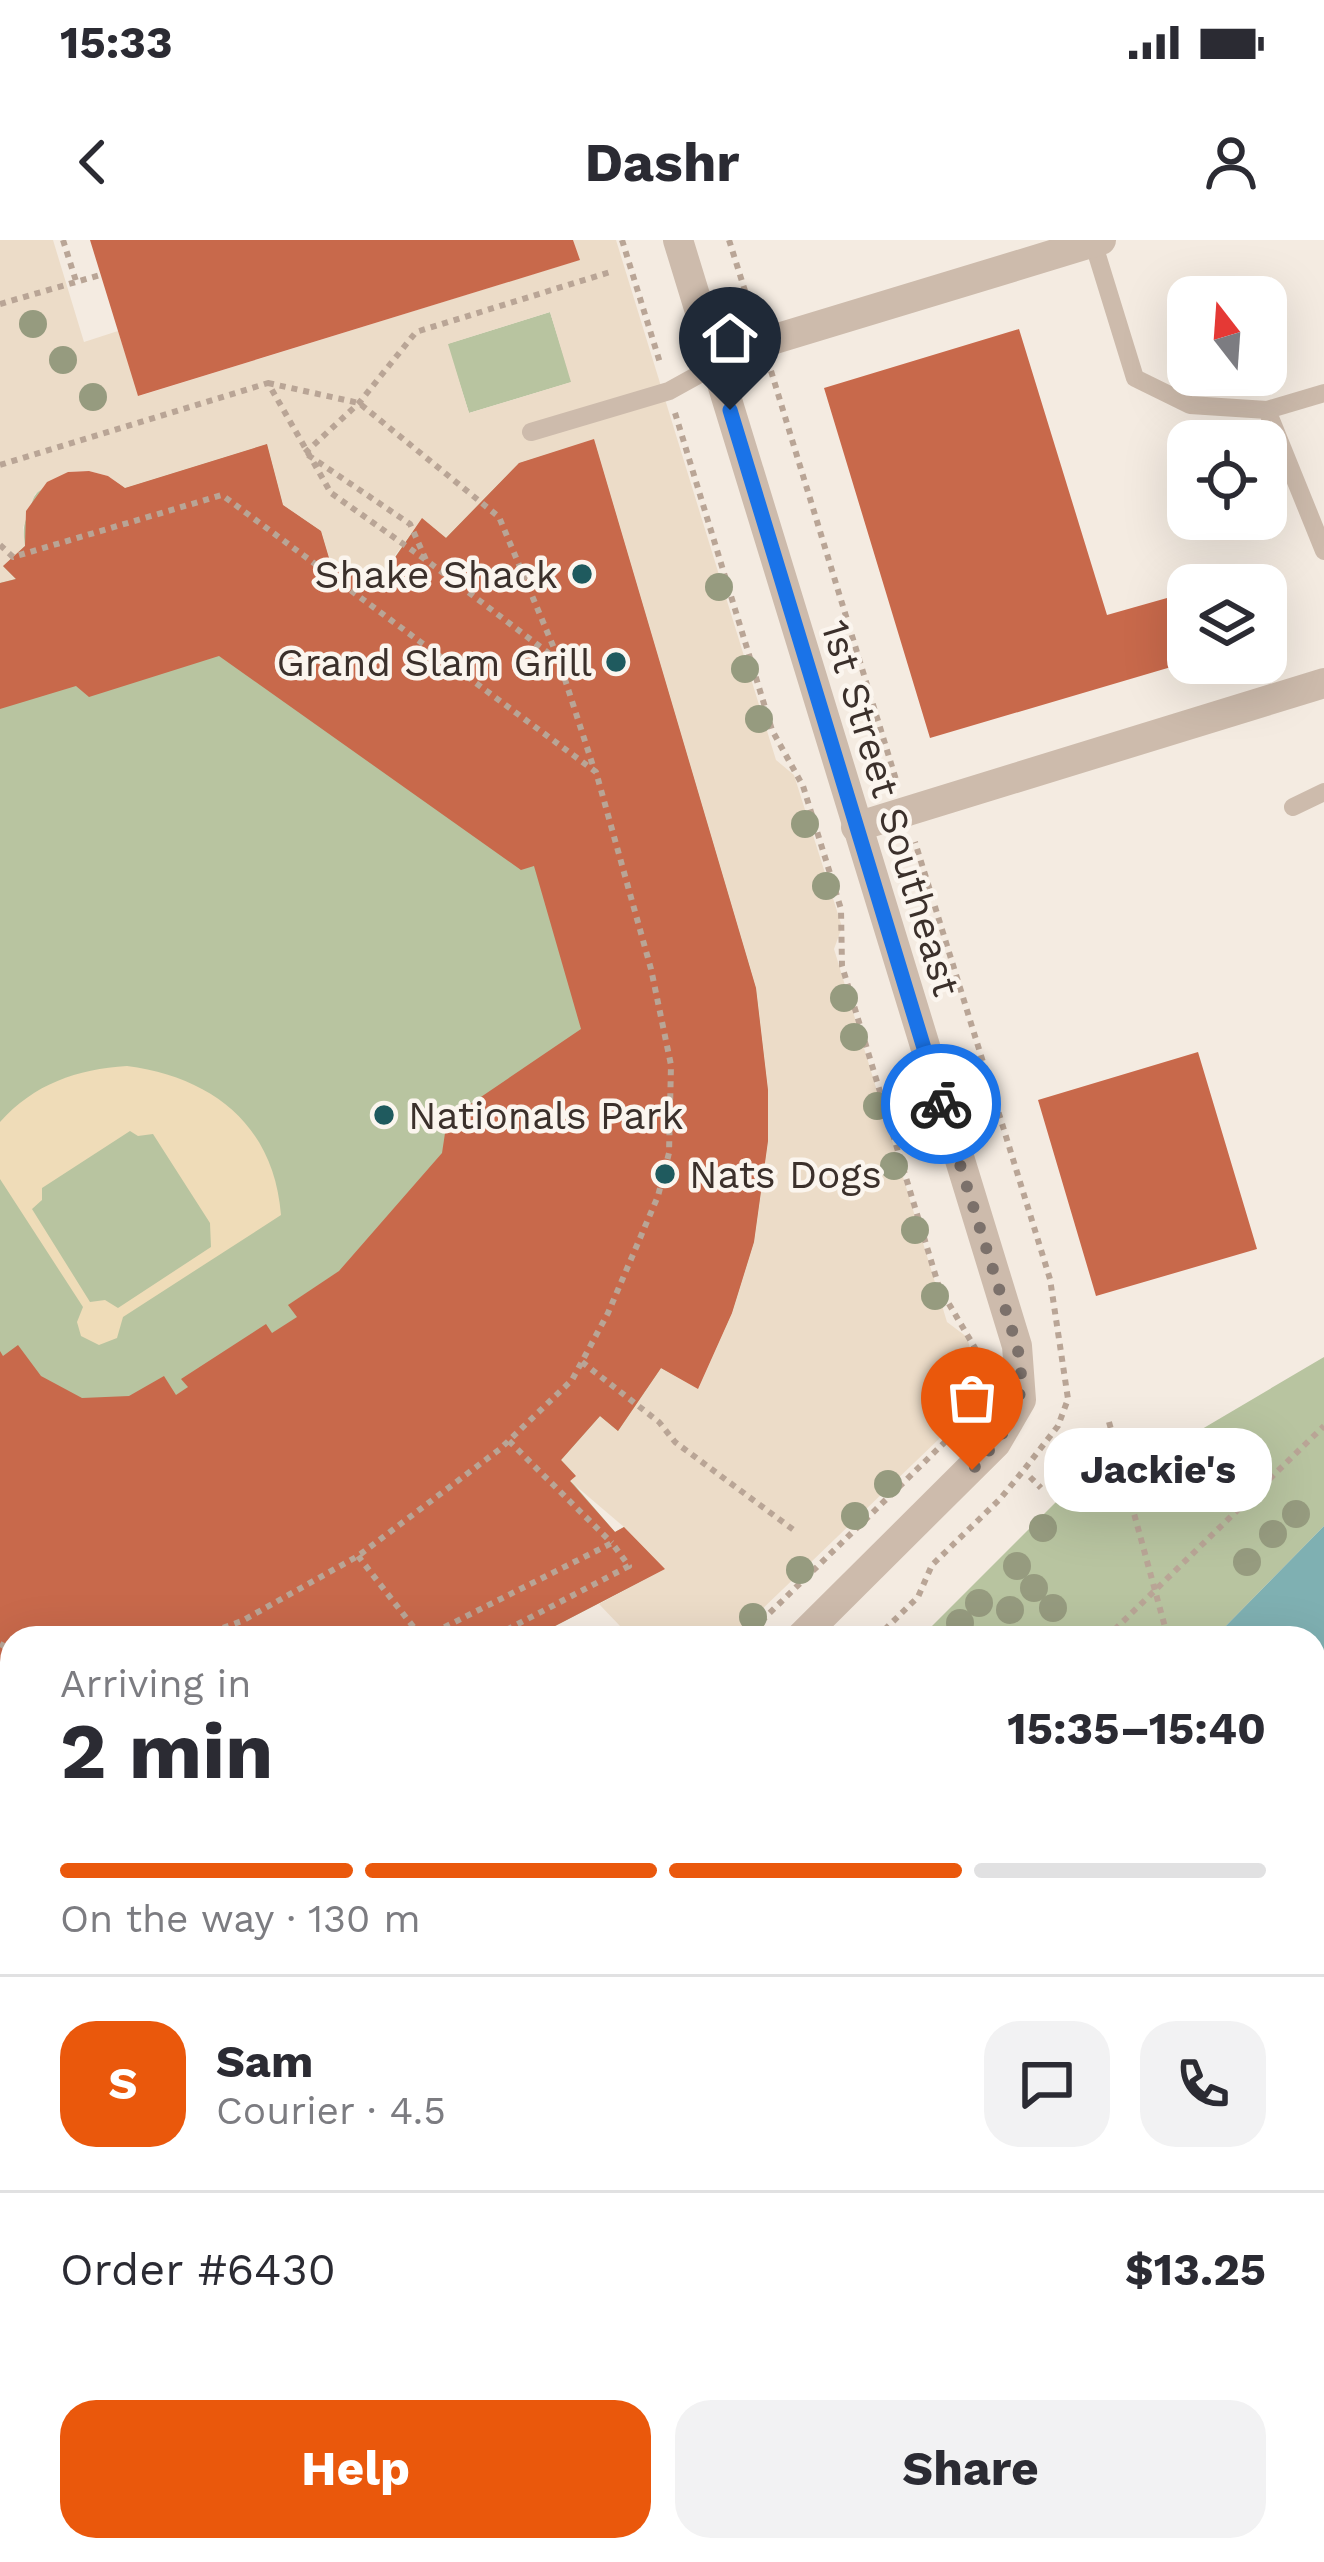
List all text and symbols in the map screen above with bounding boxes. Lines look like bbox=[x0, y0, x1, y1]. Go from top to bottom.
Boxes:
text: 15:33 bbox=[60, 16, 173, 69]
icon: back bbox=[60, 129, 126, 195]
icon: person bbox=[1198, 129, 1264, 195]
text: Dashr bbox=[584, 131, 740, 194]
north arrow bbox=[1167, 276, 1287, 396]
map controls bbox=[1167, 276, 1287, 684]
pin bbox=[679, 287, 781, 410]
icon: home bbox=[697, 305, 763, 371]
button: locate bbox=[1167, 420, 1287, 540]
place label: Shake Shack bbox=[314, 552, 558, 597]
marker: Shake Shack bbox=[569, 561, 595, 587]
button: layers bbox=[1167, 564, 1287, 684]
street label: 1st Street Southeast bbox=[812, 615, 970, 1001]
place label: Grand Slam Grill bbox=[277, 640, 592, 685]
marker: Grand Slam Grill bbox=[603, 649, 629, 675]
courier bbox=[881, 1044, 1001, 1164]
icon: bike bbox=[908, 1071, 974, 1137]
place label: Nationals Park bbox=[408, 1093, 684, 1138]
marker: Nationals Park bbox=[371, 1102, 397, 1128]
place label: Nats Dogs bbox=[689, 1152, 882, 1197]
marker: Nats Dogs bbox=[652, 1161, 678, 1187]
pin bbox=[921, 1347, 1023, 1470]
icon: bag bbox=[939, 1365, 1005, 1431]
callout: Jackie's bbox=[1044, 1428, 1272, 1512]
text: Jackie's bbox=[1080, 1447, 1236, 1492]
text: Arriving in bbox=[60, 1661, 251, 1706]
text: 15:35–15:40 bbox=[1007, 1702, 1266, 1755]
text: 2 min bbox=[60, 1705, 273, 1797]
text: On the way · 130 m bbox=[60, 1896, 421, 1941]
button: chat bbox=[984, 2021, 1110, 2147]
button: phone bbox=[1140, 2021, 1266, 2147]
text: Sam bbox=[216, 2035, 313, 2088]
text: S bbox=[108, 2057, 138, 2110]
text: Courier · 4.5 bbox=[216, 2088, 446, 2133]
text: Order #6430 bbox=[60, 2243, 336, 2296]
text: $13.25 bbox=[1125, 2243, 1266, 2296]
button: Help bbox=[60, 2400, 651, 2538]
button: Share bbox=[675, 2400, 1266, 2538]

